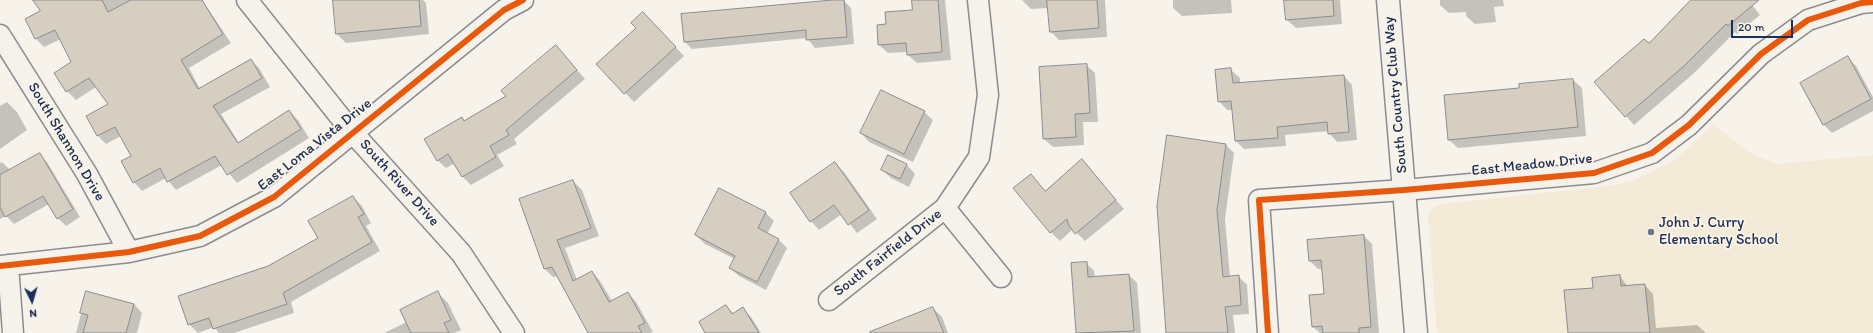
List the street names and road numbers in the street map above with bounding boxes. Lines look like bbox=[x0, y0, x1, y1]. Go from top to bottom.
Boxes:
street label: South Country Club Way bbox=[1380, 16, 1412, 174]
street label: South Shannon Drive bbox=[24, 79, 108, 205]
street label: East Loma Vista Drive bbox=[254, 95, 376, 195]
street label: South River Drive bbox=[355, 136, 443, 230]
street label: East Meadow Drive bbox=[1471, 150, 1593, 180]
street label: South Fairfield Drive bbox=[830, 205, 946, 301]

